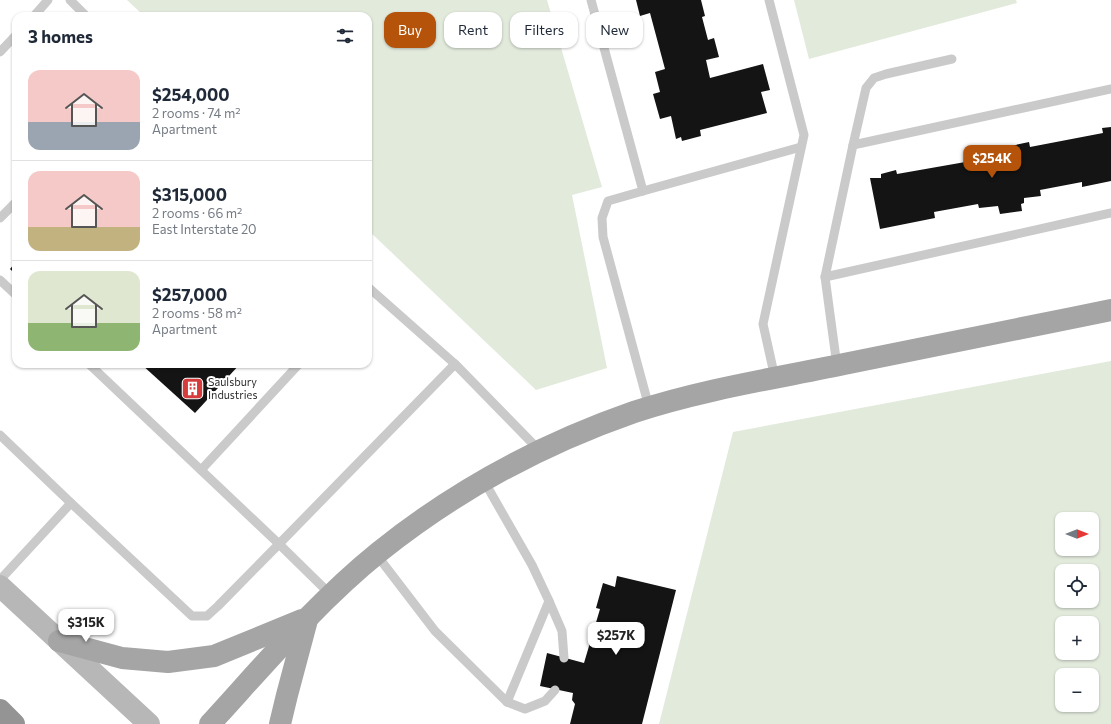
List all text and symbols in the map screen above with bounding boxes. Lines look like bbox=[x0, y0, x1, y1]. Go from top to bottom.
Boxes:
chip: Buy bbox=[384, 12, 436, 48]
chip: Rent bbox=[444, 12, 502, 48]
chip: Filters bbox=[510, 12, 578, 48]
chip: New bbox=[586, 12, 643, 48]
icon: filters bbox=[334, 25, 356, 47]
text: 3 homes bbox=[28, 26, 93, 47]
text: $254,000 bbox=[152, 84, 230, 105]
icon: home bbox=[60, 86, 108, 134]
text: 2 rooms · 74 m² bbox=[152, 105, 240, 121]
text: Apartment bbox=[152, 121, 217, 137]
pin: $254K bbox=[964, 145, 1020, 179]
text: $254K bbox=[972, 150, 1012, 166]
text: $315,000 bbox=[152, 184, 227, 205]
icon: home bbox=[60, 187, 108, 235]
text: 2 rooms · 66 m² bbox=[152, 205, 242, 221]
text: East Interstate 20 bbox=[152, 221, 257, 237]
text: $257,000 bbox=[152, 284, 227, 305]
icon: home bbox=[60, 287, 108, 335]
text: 2 rooms · 58 m² bbox=[152, 305, 242, 321]
text: Apartment bbox=[152, 321, 217, 337]
building icon: Saulsbury Industries bbox=[180, 375, 206, 401]
place label: Saulsbury Industries bbox=[208, 375, 257, 401]
north arrow bbox=[1055, 512, 1099, 556]
map controls bbox=[1055, 512, 1099, 712]
button: locate bbox=[1055, 564, 1099, 608]
pin: $315K bbox=[58, 609, 114, 643]
text: $315K bbox=[67, 614, 105, 630]
button: + bbox=[1055, 616, 1099, 660]
pin: $257K bbox=[588, 622, 644, 656]
text: $257K bbox=[597, 627, 635, 643]
button: − bbox=[1055, 668, 1099, 712]

